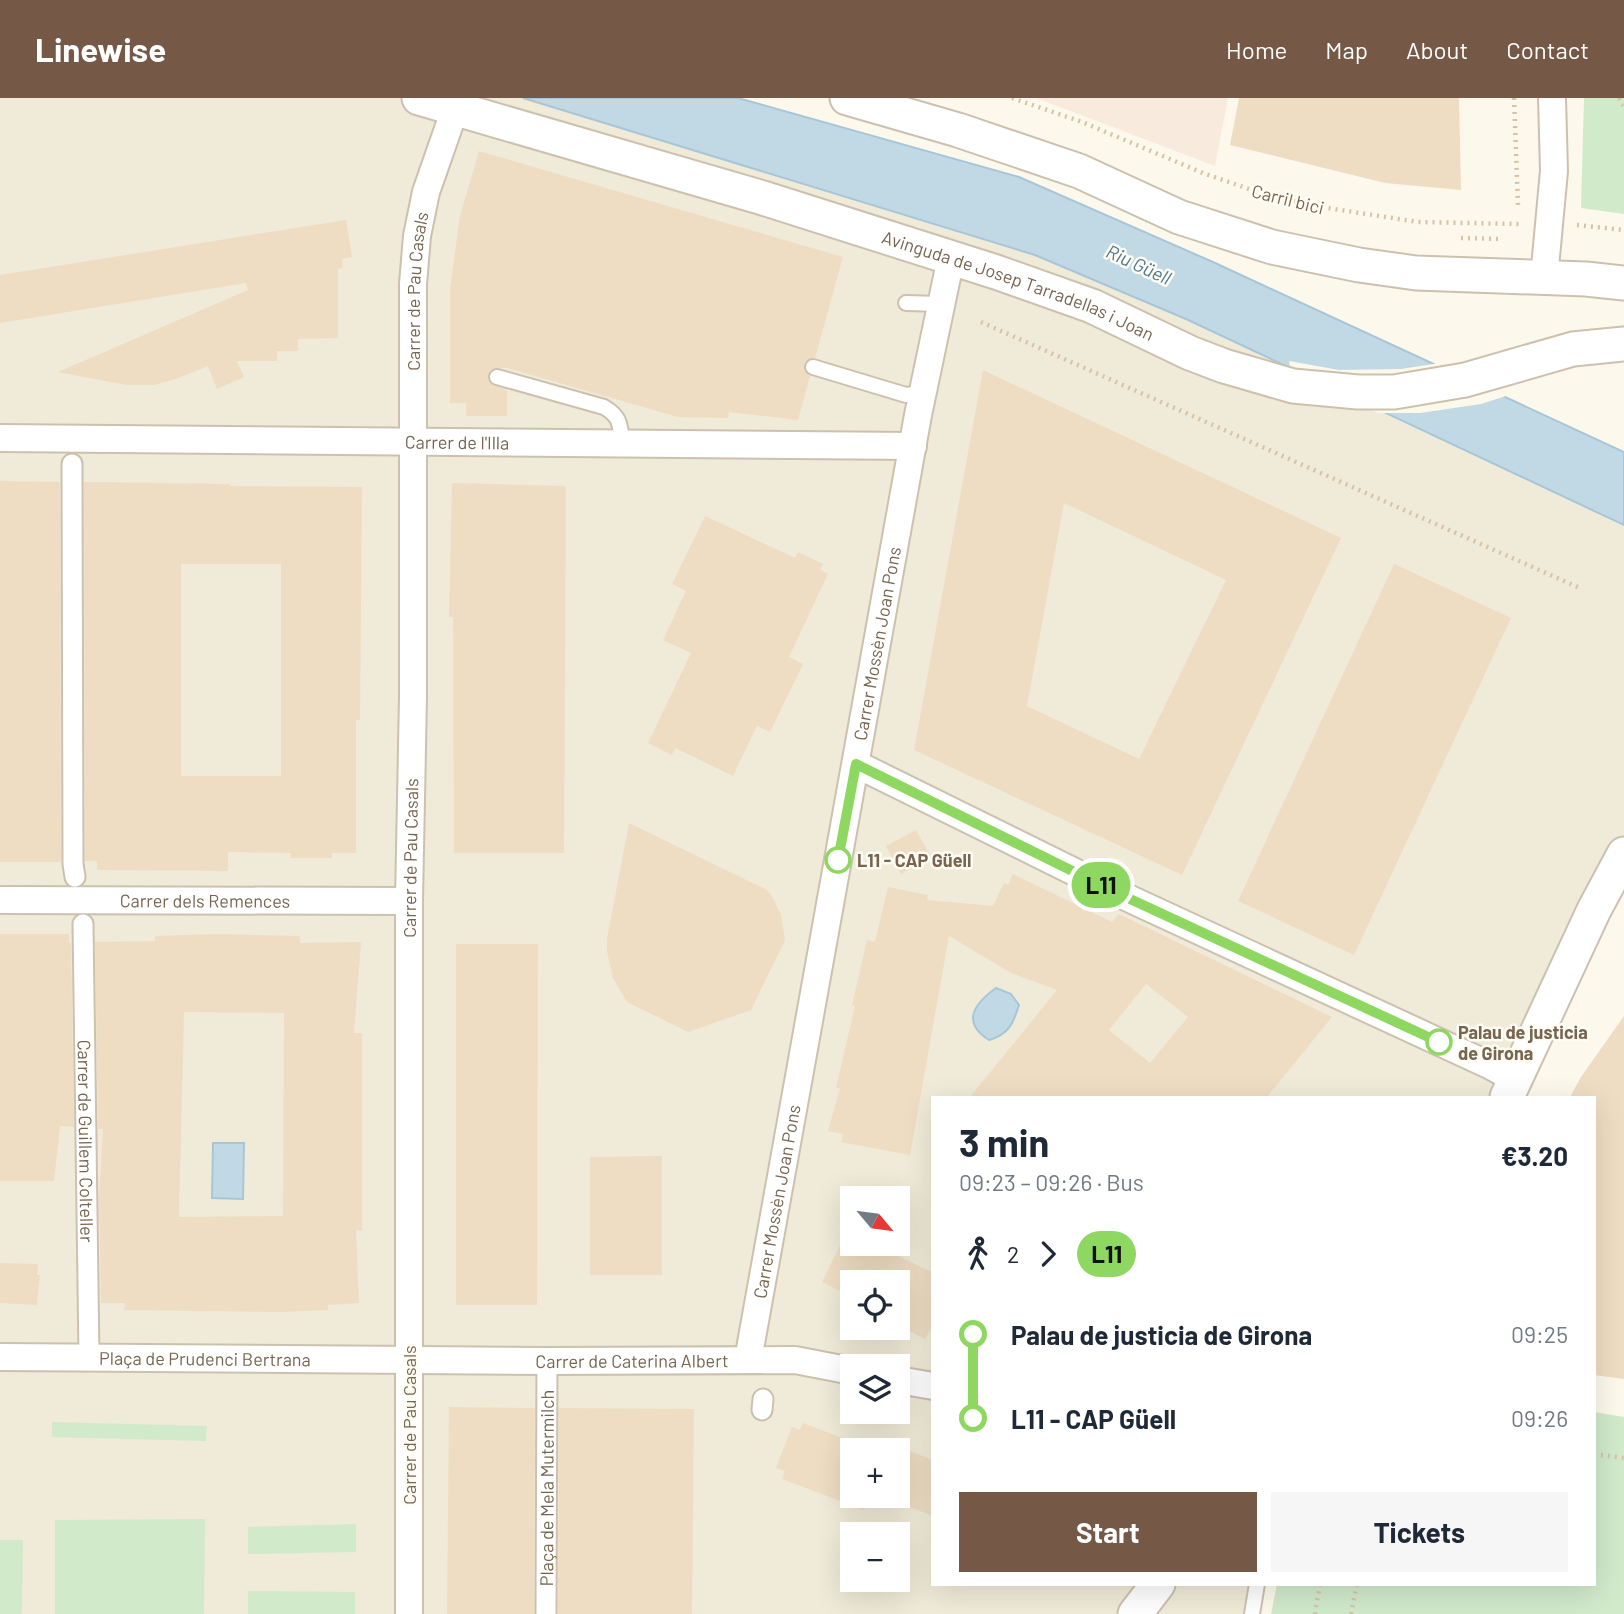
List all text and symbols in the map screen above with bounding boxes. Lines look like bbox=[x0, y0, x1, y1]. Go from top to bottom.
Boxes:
text: Linewise bbox=[35, 29, 166, 69]
text: Home bbox=[1226, 35, 1287, 64]
text: Map bbox=[1325, 35, 1368, 64]
text: About bbox=[1406, 35, 1468, 64]
text: Contact bbox=[1506, 35, 1589, 64]
street label: Carril bici bbox=[1250, 179, 1326, 219]
street label: Carrer de Pau Casals bbox=[402, 210, 433, 371]
street label: Avinguda de Josep Tarradellas i Joan bbox=[879, 226, 1158, 345]
water label: Riu Güell bbox=[1103, 239, 1176, 289]
street label: Carrer de l'Illa bbox=[405, 431, 509, 453]
street label: Carrer Mossèn Joan Pons bbox=[849, 545, 905, 742]
street label: Carrer de Pau Casals bbox=[398, 778, 422, 938]
marker: L11 - CAP Güell bbox=[825, 847, 851, 873]
place label: L11 - CAP Güell bbox=[857, 849, 971, 871]
line badge: L11 bbox=[1061, 862, 1141, 908]
text: L11 bbox=[1086, 870, 1116, 899]
street label: Carrer dels Remences bbox=[120, 889, 290, 912]
place label: Palau de justicia de Girona bbox=[1458, 1021, 1588, 1064]
marker: Palau de justicia de Girona bbox=[1426, 1029, 1452, 1055]
street label: Carrer de Guillem Colteller bbox=[74, 1039, 98, 1243]
street label: Carrer Mossèn Joan Pons bbox=[748, 1103, 805, 1300]
text: 3 min bbox=[959, 1119, 1049, 1165]
text: €3.20 bbox=[1501, 1140, 1568, 1171]
text: 09:23 – 09:26 · Bus bbox=[959, 1168, 1144, 1196]
north arrow bbox=[840, 1186, 910, 1256]
map controls bbox=[840, 1186, 910, 1592]
icon: walk bbox=[959, 1235, 997, 1273]
icon: forward bbox=[1029, 1235, 1067, 1273]
text: L11 bbox=[1091, 1239, 1122, 1268]
text: 2 bbox=[1007, 1240, 1019, 1268]
button: locate bbox=[840, 1270, 910, 1340]
text: Palau de justicia de Girona bbox=[1011, 1319, 1312, 1350]
text: 09:25 bbox=[1511, 1320, 1568, 1348]
street label: Carrer de Pau Casals bbox=[398, 1345, 420, 1505]
street label: Plaça de Prudenci Bertrana bbox=[99, 1347, 311, 1370]
street label: Carrer de Caterina Albert bbox=[535, 1349, 729, 1372]
button: layers bbox=[840, 1354, 910, 1424]
street label: Plaça de Mela Mutermilch bbox=[535, 1390, 558, 1586]
text: L11 - CAP Güell bbox=[1011, 1403, 1176, 1434]
text: 09:26 bbox=[1511, 1404, 1568, 1432]
button: + bbox=[840, 1438, 910, 1508]
button: Start bbox=[959, 1492, 1257, 1572]
button: Tickets bbox=[1271, 1492, 1568, 1572]
button: − bbox=[840, 1522, 910, 1592]

